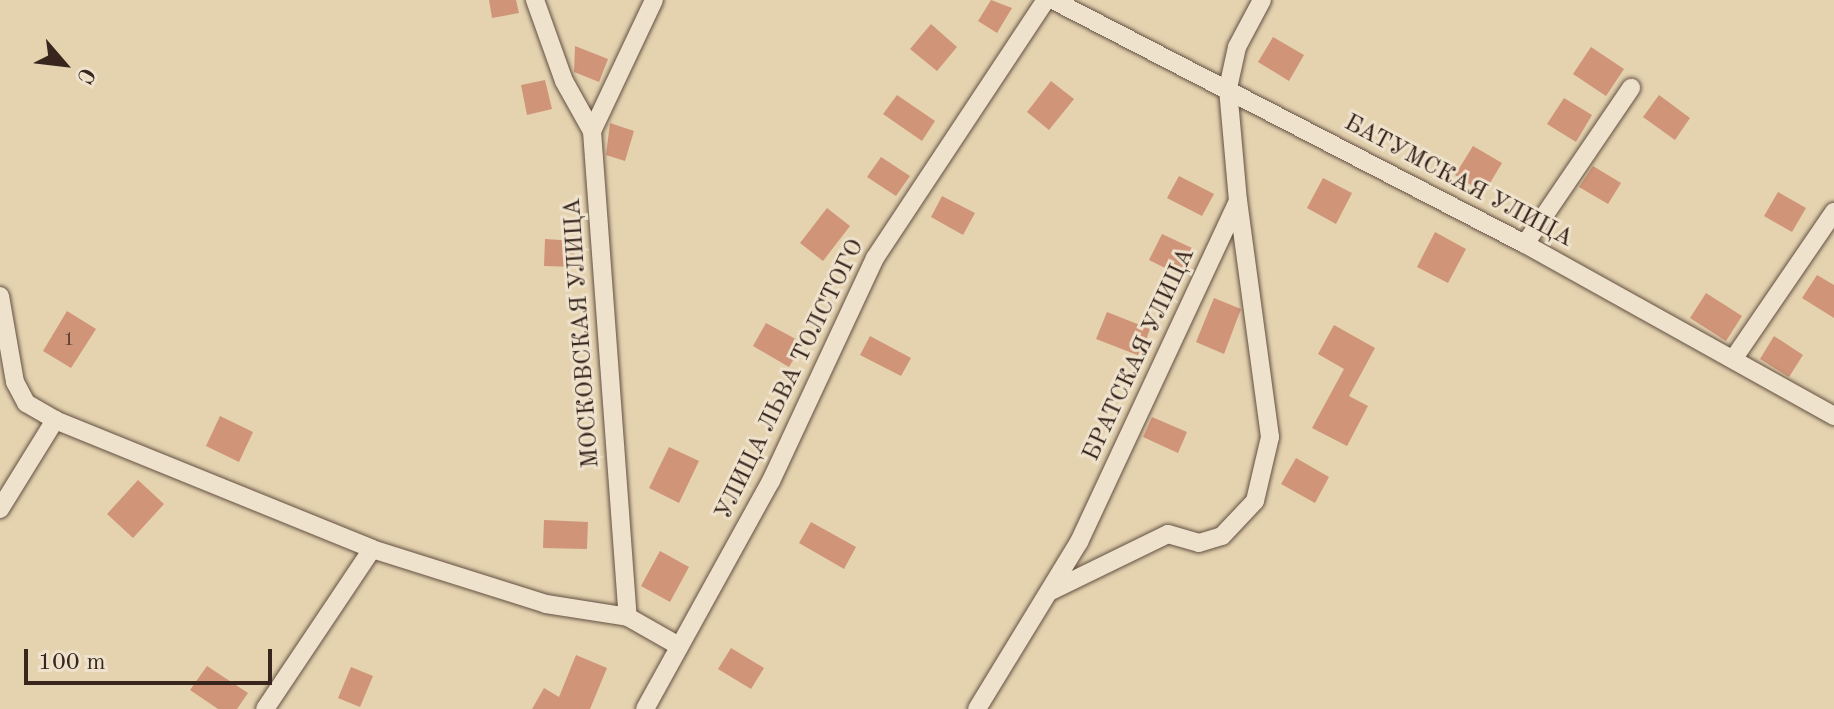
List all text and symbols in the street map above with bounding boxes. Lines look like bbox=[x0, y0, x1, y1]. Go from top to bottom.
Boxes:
north arrow bbox=[24, 24, 104, 104]
text: С bbox=[72, 64, 98, 87]
street label: БАТУМСКАЯ УЛИЦА bbox=[1339, 109, 1577, 255]
street label: МОСКОВСКАЯ УЛИЦА bbox=[559, 197, 607, 469]
street label: УЛИЦА ЛЬВА ТОЛСТОГО bbox=[710, 235, 872, 525]
street label: БРАТСКАЯ УЛИЦА bbox=[1078, 244, 1202, 466]
house number: 1 bbox=[63, 328, 75, 352]
scale bar bbox=[28, 633, 276, 683]
text: 100 m bbox=[38, 651, 106, 675]

